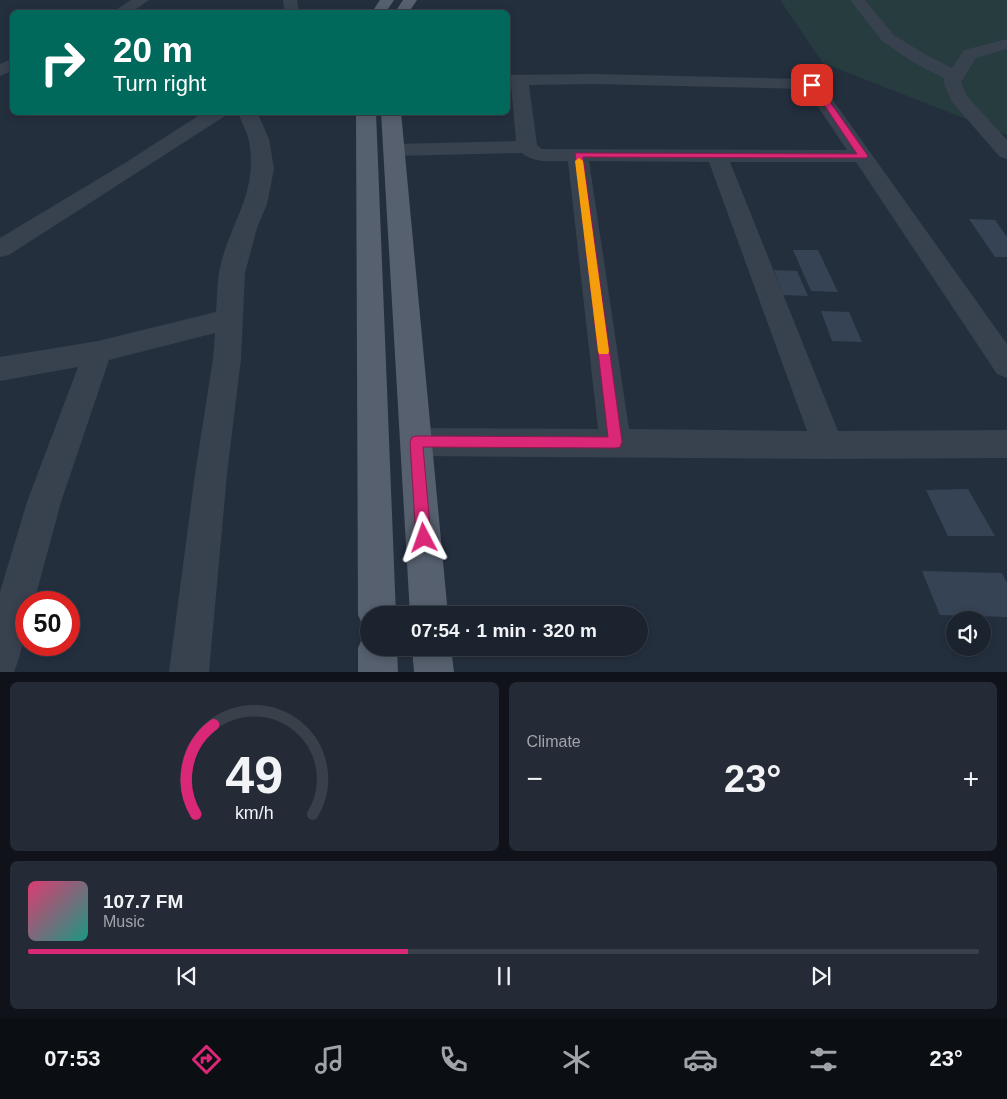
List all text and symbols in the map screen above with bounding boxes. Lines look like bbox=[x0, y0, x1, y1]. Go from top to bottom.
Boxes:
icon: right bbox=[30, 30, 95, 95]
text: 20 m bbox=[113, 30, 193, 69]
pin bbox=[791, 64, 833, 106]
text: Turn right bbox=[113, 71, 206, 96]
icon: arrive bbox=[798, 71, 826, 99]
position arrow bbox=[397, 511, 449, 563]
speed limit sign: 50 bbox=[15, 591, 80, 656]
map controls bbox=[946, 611, 991, 656]
button: sound bbox=[946, 611, 991, 656]
text: 07:54 · 1 min · 320 m bbox=[411, 620, 597, 641]
text: Climate bbox=[527, 733, 581, 750]
text: 49 bbox=[225, 746, 283, 804]
text: 23° bbox=[724, 758, 781, 800]
text: − bbox=[527, 763, 543, 794]
text: + bbox=[963, 763, 979, 794]
text: km/h bbox=[235, 803, 274, 823]
text: 107.7 FM bbox=[103, 891, 183, 912]
text: Music bbox=[103, 913, 145, 930]
icon: previous bbox=[173, 962, 201, 990]
icon: pause bbox=[490, 962, 518, 990]
icon: next bbox=[807, 962, 835, 990]
icon: directions bbox=[189, 1042, 224, 1077]
icon: music bbox=[312, 1042, 347, 1077]
icon: phone bbox=[436, 1042, 471, 1077]
icon: climate bbox=[559, 1042, 594, 1077]
icon: car bbox=[683, 1042, 718, 1077]
icon: filters bbox=[806, 1042, 841, 1077]
text: 07:53 bbox=[44, 1046, 100, 1071]
text: 23° bbox=[929, 1046, 963, 1071]

